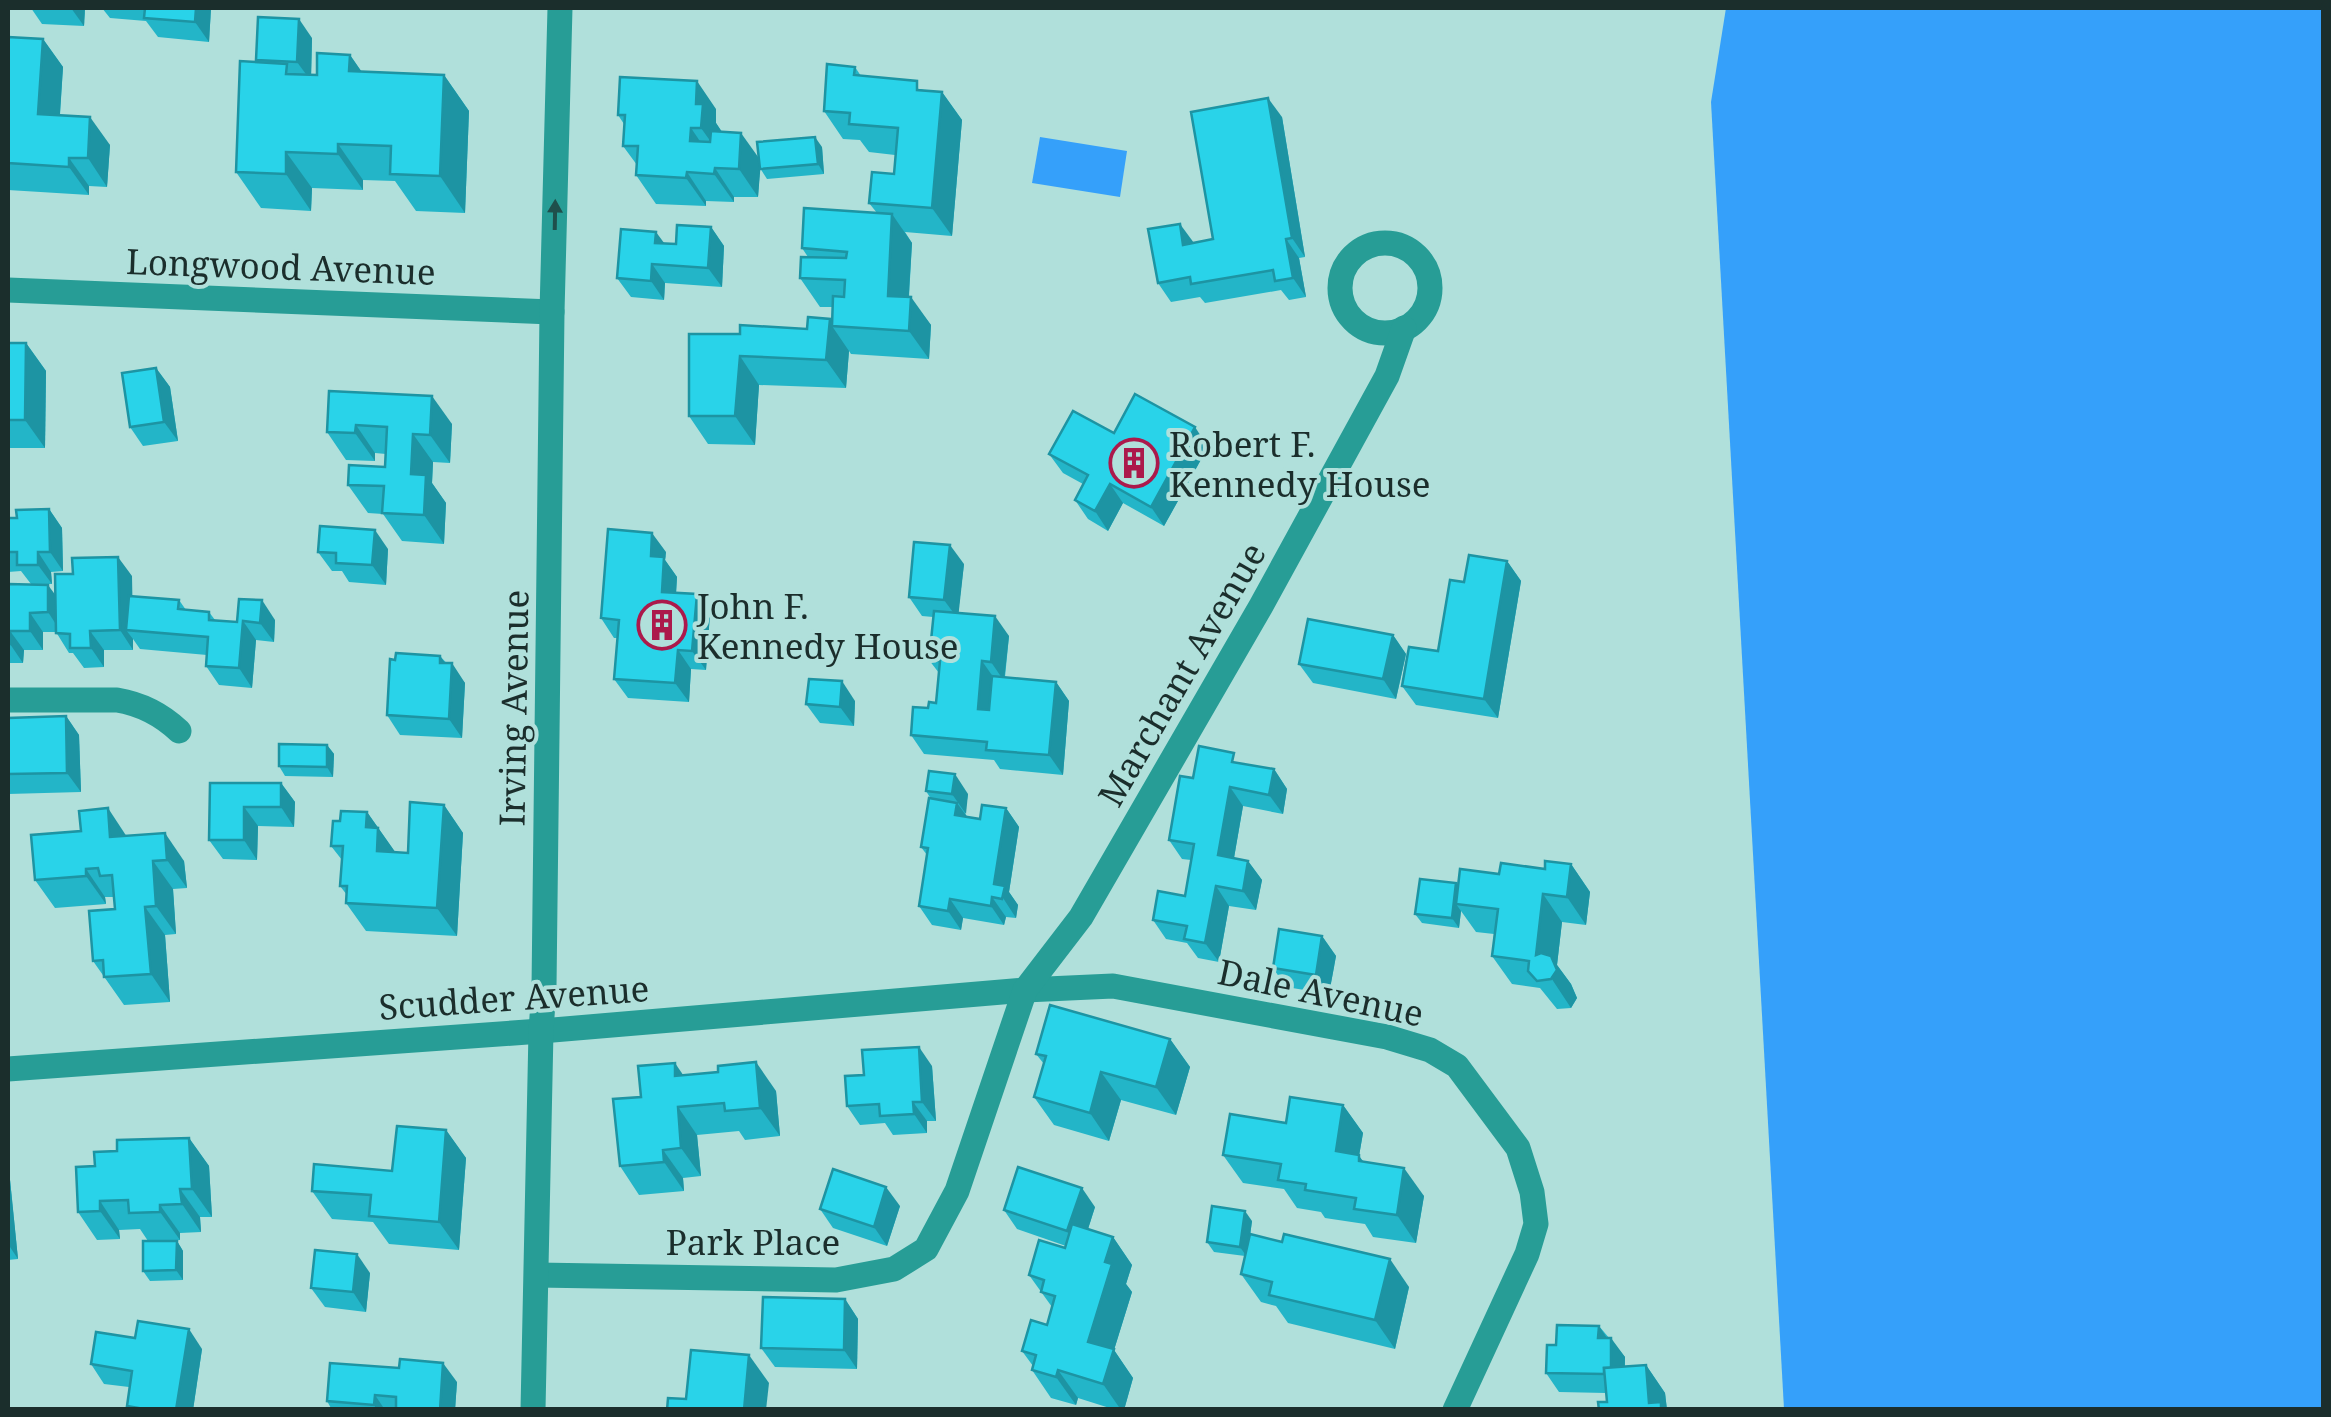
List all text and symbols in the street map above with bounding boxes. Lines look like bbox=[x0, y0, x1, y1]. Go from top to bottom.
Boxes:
one-way arrow bbox=[547, 198, 563, 230]
street label: Longwood Avenue bbox=[125, 237, 437, 295]
place label: Robert F. Kennedy House bbox=[1169, 420, 1430, 507]
building icon: Robert F. Kennedy House bbox=[1108, 437, 1160, 489]
street label: Marchant Avenue bbox=[1086, 534, 1276, 814]
place label: John F. Kennedy House bbox=[696, 582, 958, 669]
street label: Irving Avenue bbox=[487, 589, 539, 827]
building icon: John F. Kennedy House bbox=[636, 599, 688, 651]
street label: Dale Avenue bbox=[1214, 947, 1428, 1037]
street label: Scudder Avenue bbox=[377, 964, 651, 1030]
street label: Park Place bbox=[666, 1218, 840, 1265]

